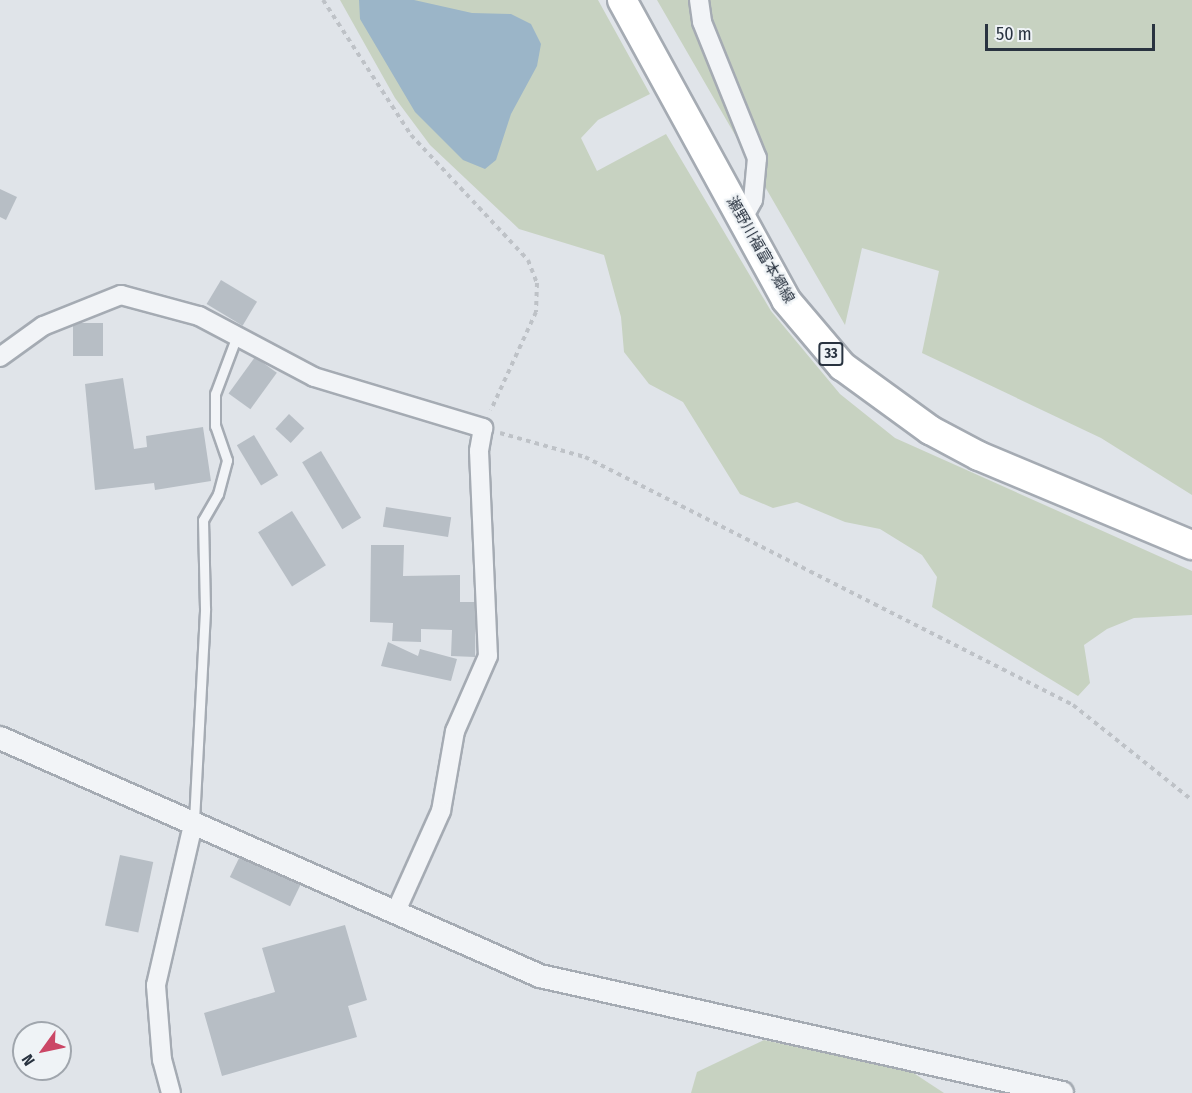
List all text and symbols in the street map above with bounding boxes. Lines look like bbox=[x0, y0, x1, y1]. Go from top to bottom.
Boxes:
scale bar bbox=[988, 12, 1158, 50]
text: 50 m bbox=[996, 23, 1032, 45]
street label: 瀬野川福富本郷線 bbox=[722, 194, 798, 306]
road number: 33 bbox=[818, 343, 844, 365]
north arrow bbox=[12, 1021, 72, 1081]
text: N bbox=[18, 1051, 39, 1069]

